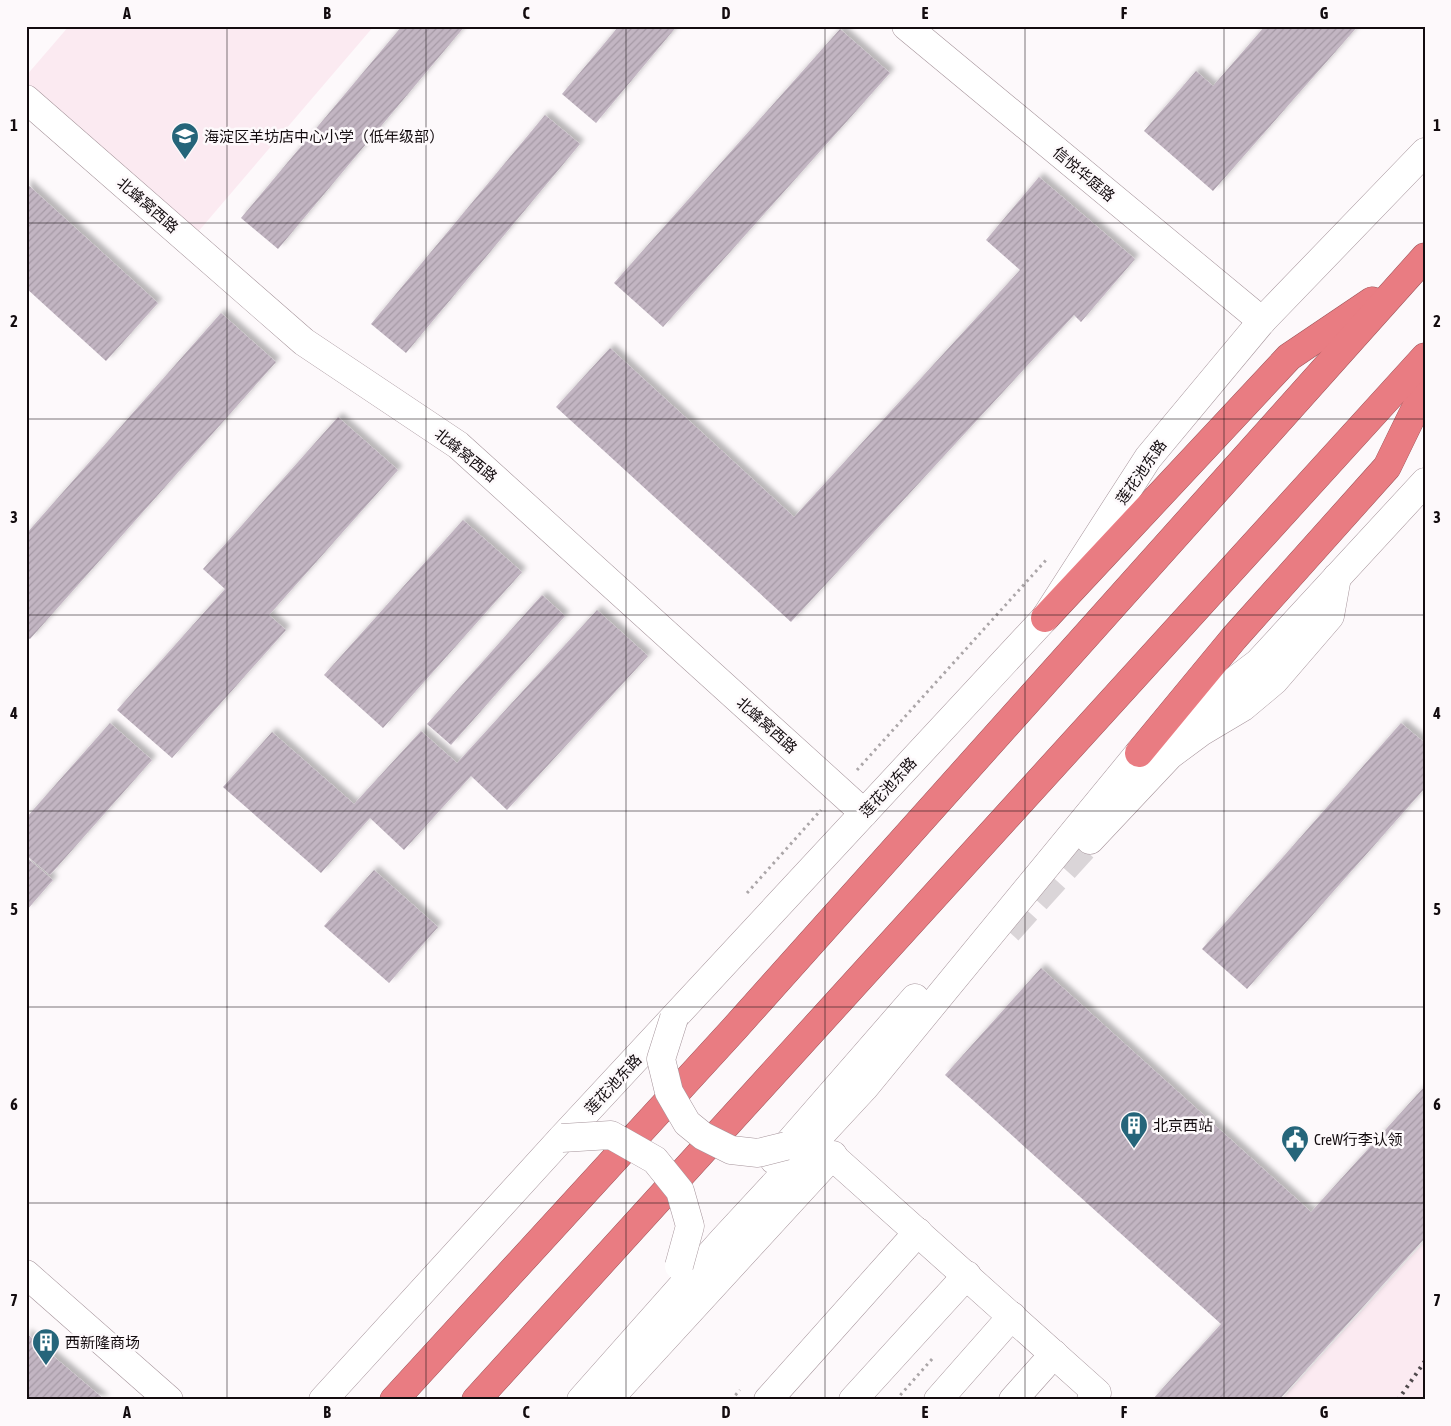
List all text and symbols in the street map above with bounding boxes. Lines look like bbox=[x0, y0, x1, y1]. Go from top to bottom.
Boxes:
text: A bbox=[122, 4, 131, 22]
text: B bbox=[323, 4, 331, 22]
text: C bbox=[522, 4, 530, 22]
text: D bbox=[722, 4, 731, 22]
text: E bbox=[922, 4, 929, 22]
text: F bbox=[1121, 4, 1128, 22]
text: G bbox=[1320, 4, 1329, 22]
text: 1 bbox=[10, 116, 18, 134]
text: 1 bbox=[1433, 116, 1441, 134]
school or university icon: 海淀区羊坊店中心小学（低年级部） bbox=[170, 121, 200, 160]
place label: 海淀区羊坊店中心小学（低年级部） bbox=[204, 128, 444, 145]
street label: 信悦华庭路 bbox=[1050, 143, 1118, 205]
street label: 北蜂窝西路 bbox=[114, 174, 182, 236]
text: 2 bbox=[10, 312, 18, 330]
text: 2 bbox=[1433, 312, 1441, 330]
street label: 北蜂窝西路 bbox=[432, 425, 500, 485]
street label: 莲花池东路 bbox=[1113, 436, 1169, 508]
text: 3 bbox=[10, 508, 18, 526]
text: 3 bbox=[1433, 508, 1441, 526]
street label: 北蜂窝西路 bbox=[733, 694, 801, 756]
text: 4 bbox=[9, 704, 18, 722]
text: 4 bbox=[1432, 704, 1441, 722]
street label: 莲花池东路 bbox=[856, 754, 920, 820]
text: 5 bbox=[10, 900, 18, 918]
text: 5 bbox=[1433, 900, 1441, 918]
street label: 莲花池东路 bbox=[581, 1051, 645, 1117]
text: 6 bbox=[10, 1095, 18, 1113]
text: 6 bbox=[1433, 1095, 1441, 1113]
building icon: 北京西站 bbox=[1119, 1110, 1149, 1149]
place label: 北京西站 bbox=[1153, 1117, 1213, 1134]
public building icon: CreW行李认领 bbox=[1280, 1124, 1310, 1163]
place label: CreW行李认领 bbox=[1314, 1131, 1403, 1148]
text: 7 bbox=[10, 1291, 18, 1309]
text: 7 bbox=[1433, 1291, 1441, 1309]
building icon: 西新隆商场 bbox=[31, 1327, 61, 1366]
place label: 西新隆商场 bbox=[65, 1334, 140, 1351]
text: A bbox=[122, 1403, 131, 1421]
text: B bbox=[323, 1403, 331, 1421]
text: C bbox=[522, 1403, 530, 1421]
text: D bbox=[722, 1403, 731, 1421]
text: E bbox=[922, 1403, 929, 1421]
text: F bbox=[1121, 1403, 1128, 1421]
text: G bbox=[1320, 1403, 1329, 1421]

